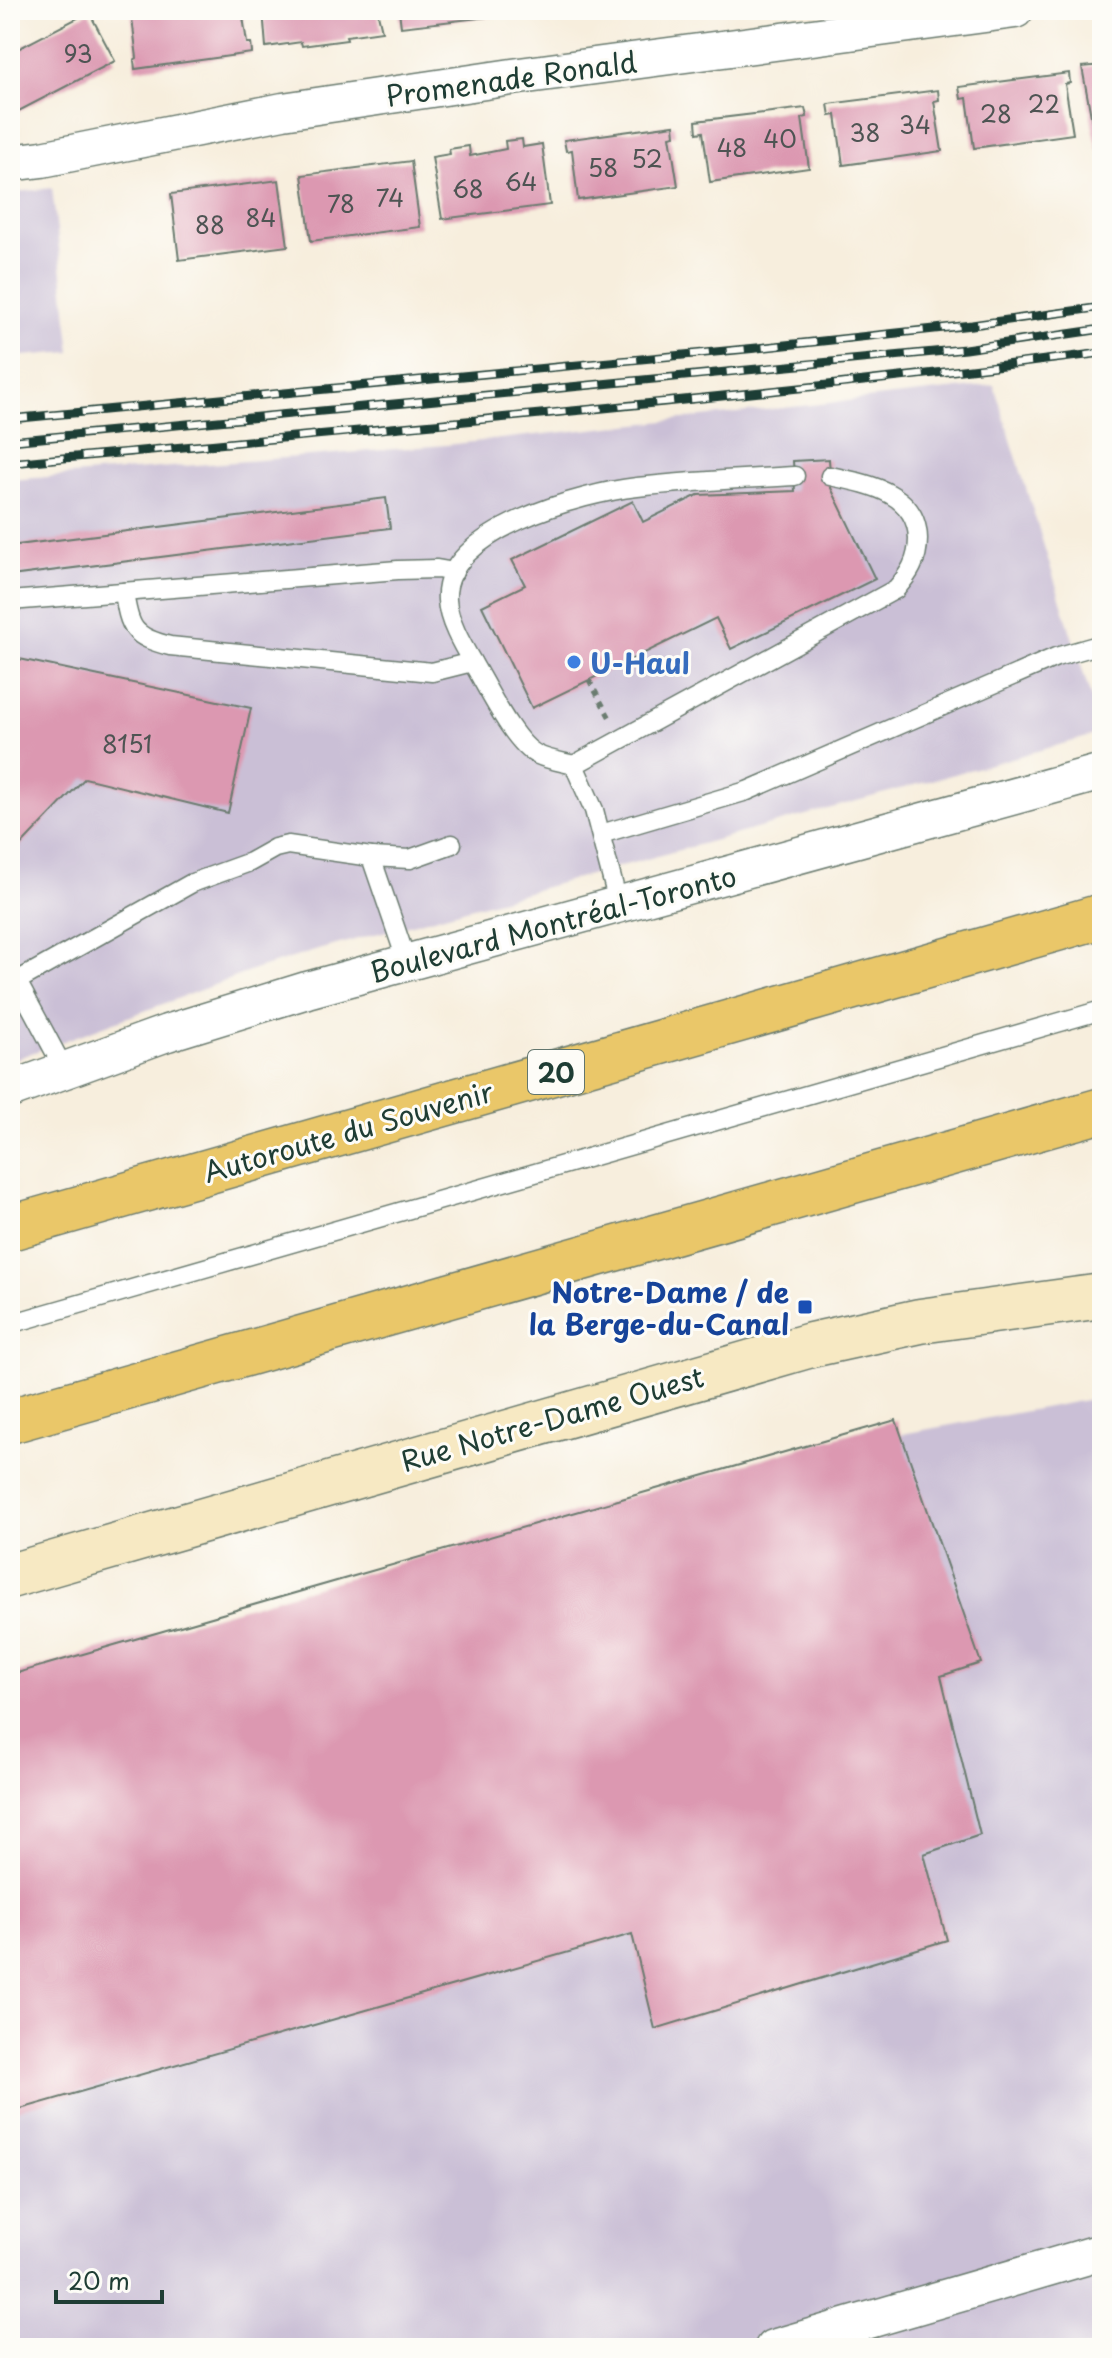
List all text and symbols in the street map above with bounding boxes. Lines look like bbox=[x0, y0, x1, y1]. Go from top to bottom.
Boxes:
house number: 93 bbox=[63, 35, 93, 71]
street label: Promenade Ronald bbox=[383, 39, 639, 117]
house number: 22 bbox=[1028, 85, 1060, 121]
house number: 28 bbox=[980, 95, 1012, 131]
house number: 34 bbox=[899, 106, 931, 142]
house number: 38 bbox=[850, 114, 880, 150]
house number: 40 bbox=[763, 120, 797, 156]
house number: 48 bbox=[717, 129, 747, 165]
house number: 52 bbox=[631, 140, 663, 176]
house number: 58 bbox=[588, 149, 618, 185]
house number: 64 bbox=[505, 163, 537, 199]
house number: 68 bbox=[452, 170, 484, 206]
house number: 74 bbox=[376, 179, 404, 215]
house number: 78 bbox=[327, 185, 355, 221]
house number: 84 bbox=[246, 199, 276, 235]
house number: 88 bbox=[195, 206, 225, 242]
place label: U-Haul bbox=[590, 641, 690, 684]
marker: U-Haul bbox=[565, 653, 583, 671]
house number: 8151 bbox=[102, 725, 152, 761]
street label: Boulevard Montréal-Toronto bbox=[365, 853, 741, 993]
road number: 20 bbox=[528, 1050, 584, 1094]
street label: Autoroute du Souvenir bbox=[198, 1069, 498, 1193]
place label: Notre-Dame / de la Berge-du-Canal bbox=[529, 1270, 789, 1345]
marker: Notre-Dame / de la Berge-du-Canal bbox=[796, 1298, 814, 1316]
street label: Rue Notre-Dame Ouest bbox=[396, 1354, 708, 1482]
scale bar bbox=[56, 2254, 162, 2304]
text: 20 m bbox=[68, 2262, 130, 2298]

